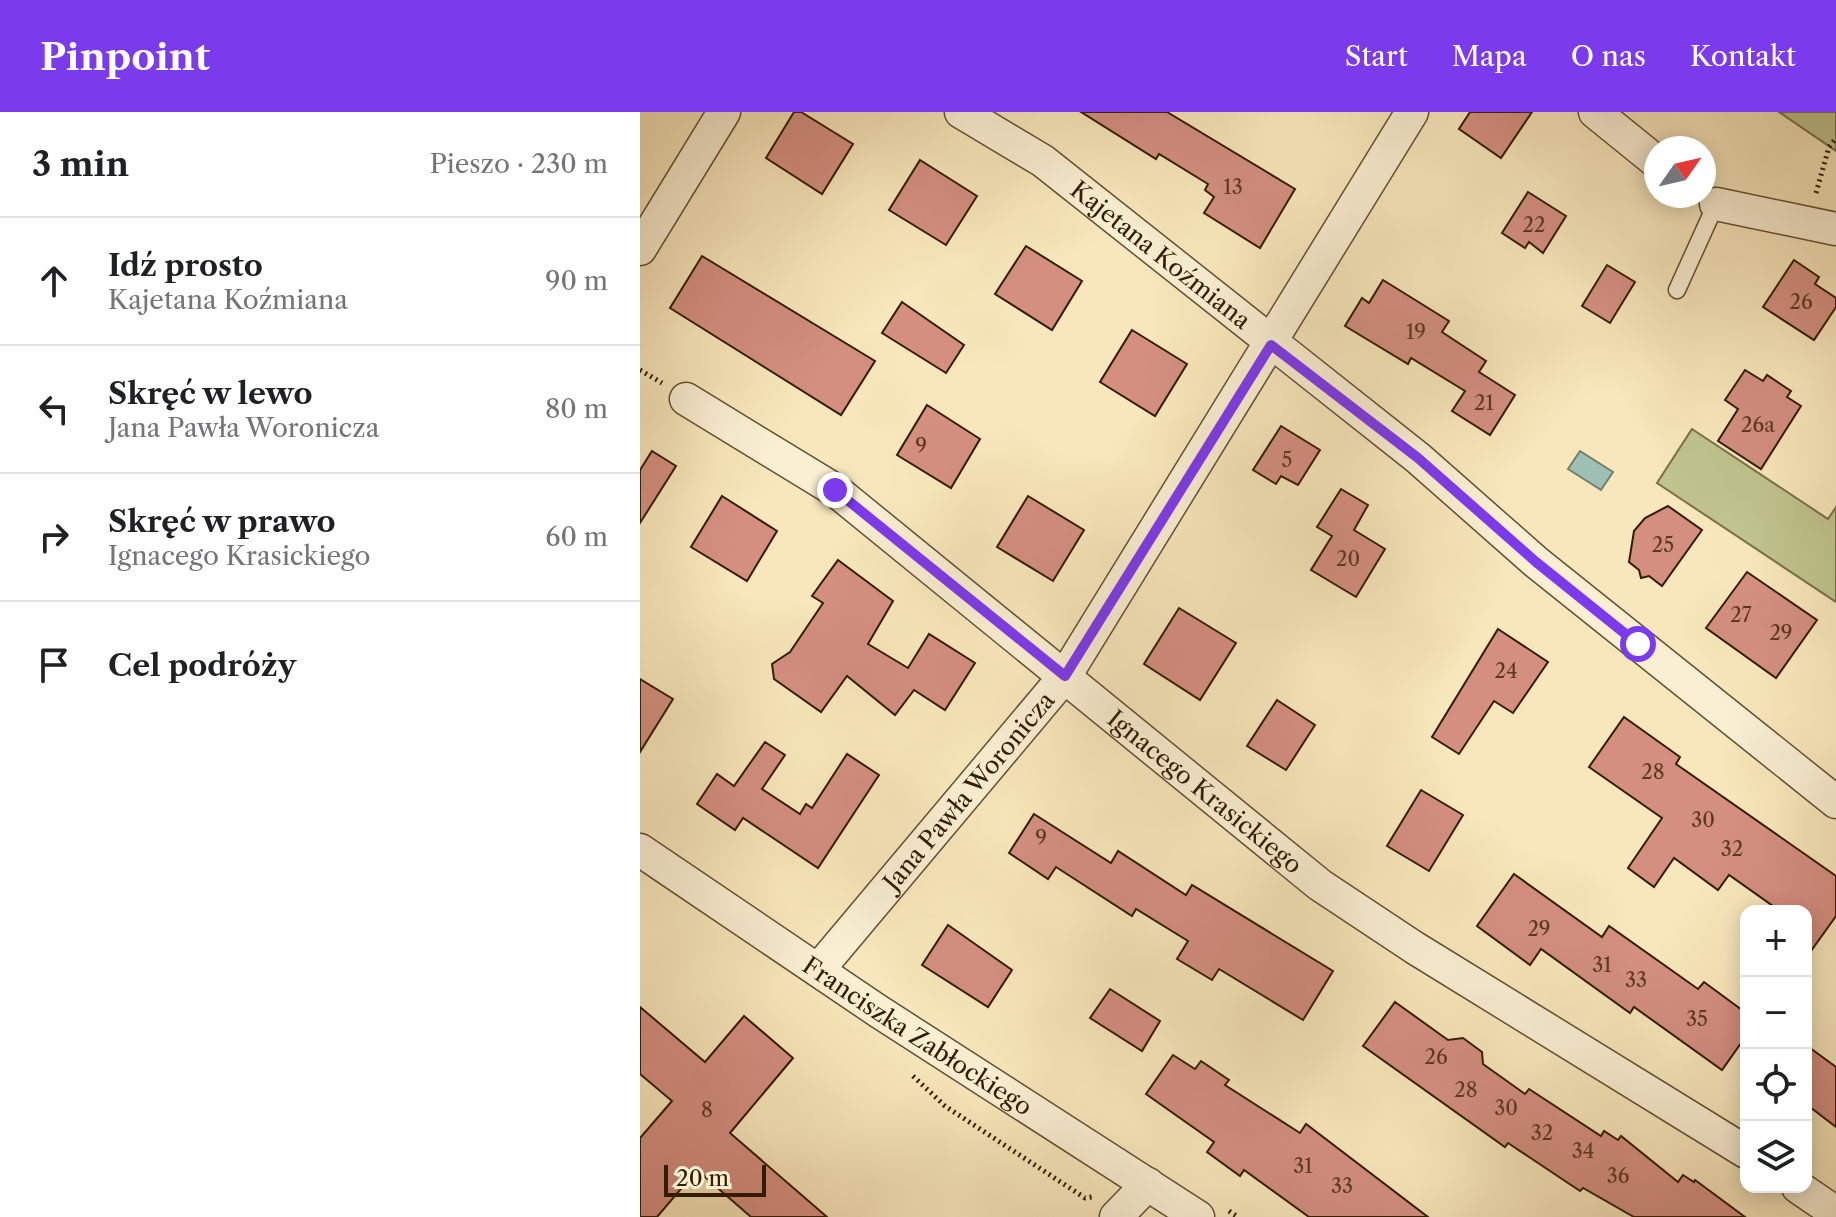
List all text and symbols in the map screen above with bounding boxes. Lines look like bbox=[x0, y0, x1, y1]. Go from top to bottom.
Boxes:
text: Pinpoint bbox=[40, 33, 210, 80]
text: Start bbox=[1345, 39, 1408, 73]
text: Mapa bbox=[1452, 39, 1527, 73]
text: O nas bbox=[1571, 39, 1646, 73]
text: Kontakt bbox=[1690, 39, 1796, 73]
north arrow bbox=[1644, 136, 1716, 208]
text: 3 min bbox=[32, 143, 129, 185]
text: Pieszo · 230 m bbox=[430, 148, 608, 180]
street label: Kajetana Koźmiana bbox=[1065, 174, 1257, 335]
house number: 13 bbox=[1223, 175, 1243, 199]
house number: 22 bbox=[1523, 213, 1546, 237]
text: Idź prosto bbox=[108, 247, 263, 284]
icon: ahead bbox=[32, 259, 76, 303]
text: 90 m bbox=[545, 265, 608, 297]
text: Kajetana Koźmiana bbox=[108, 284, 348, 316]
house number: 26 bbox=[1789, 290, 1813, 314]
house number: 19 bbox=[1406, 320, 1426, 344]
text: Skręć w lewo bbox=[108, 375, 313, 412]
icon: left bbox=[32, 387, 76, 431]
house number: 21 bbox=[1474, 391, 1495, 415]
text: 80 m bbox=[545, 393, 608, 425]
text: Jana Pawła Woronicza bbox=[108, 412, 379, 444]
house number: 26a bbox=[1741, 413, 1775, 437]
house number: 9 bbox=[915, 434, 927, 458]
house number: 5 bbox=[1282, 448, 1292, 472]
route end bbox=[817, 472, 853, 508]
text: Skręć w prawo bbox=[108, 503, 336, 540]
icon: right bbox=[32, 515, 76, 559]
text: 60 m bbox=[545, 521, 608, 553]
house number: 25 bbox=[1652, 533, 1674, 557]
text: Ignacego Krasickiego bbox=[108, 540, 371, 572]
house number: 20 bbox=[1336, 547, 1360, 571]
house number: 27 bbox=[1730, 603, 1752, 627]
house number: 29 bbox=[1769, 621, 1793, 645]
route start bbox=[1620, 626, 1656, 662]
icon: arrive bbox=[32, 643, 76, 687]
text: Cel podróży bbox=[108, 647, 296, 684]
house number: 24 bbox=[1494, 659, 1518, 683]
street label: Jana Pawła Woronicza bbox=[874, 685, 1060, 899]
street label: Ignacego Krasickiego bbox=[1102, 704, 1308, 879]
house number: 28 bbox=[1641, 760, 1665, 784]
house number: 30 bbox=[1691, 808, 1715, 832]
house number: 9 bbox=[1035, 826, 1047, 850]
house number: 32 bbox=[1721, 837, 1743, 861]
map controls bbox=[1740, 905, 1812, 1193]
button: + bbox=[1740, 905, 1812, 977]
house number: 29 bbox=[1527, 917, 1551, 941]
street label: Franciszka Zabłockiego bbox=[797, 950, 1038, 1121]
house number: 31 bbox=[1592, 953, 1612, 977]
house number: 33 bbox=[1625, 968, 1647, 992]
button: − bbox=[1740, 977, 1812, 1049]
house number: 35 bbox=[1686, 1007, 1708, 1031]
house number: 26 bbox=[1424, 1045, 1448, 1069]
button: locate bbox=[1740, 1049, 1812, 1121]
house number: 28 bbox=[1454, 1078, 1478, 1102]
house number: 30 bbox=[1494, 1096, 1518, 1120]
house number: 8 bbox=[701, 1098, 713, 1122]
house number: 32 bbox=[1531, 1121, 1553, 1145]
button: layers bbox=[1740, 1121, 1812, 1193]
house number: 34 bbox=[1572, 1139, 1594, 1163]
house number: 31 bbox=[1293, 1154, 1313, 1178]
scale bar bbox=[664, 1161, 766, 1197]
house number: 36 bbox=[1607, 1164, 1629, 1188]
text: 20 m bbox=[676, 1165, 729, 1192]
house number: 33 bbox=[1331, 1174, 1353, 1198]

